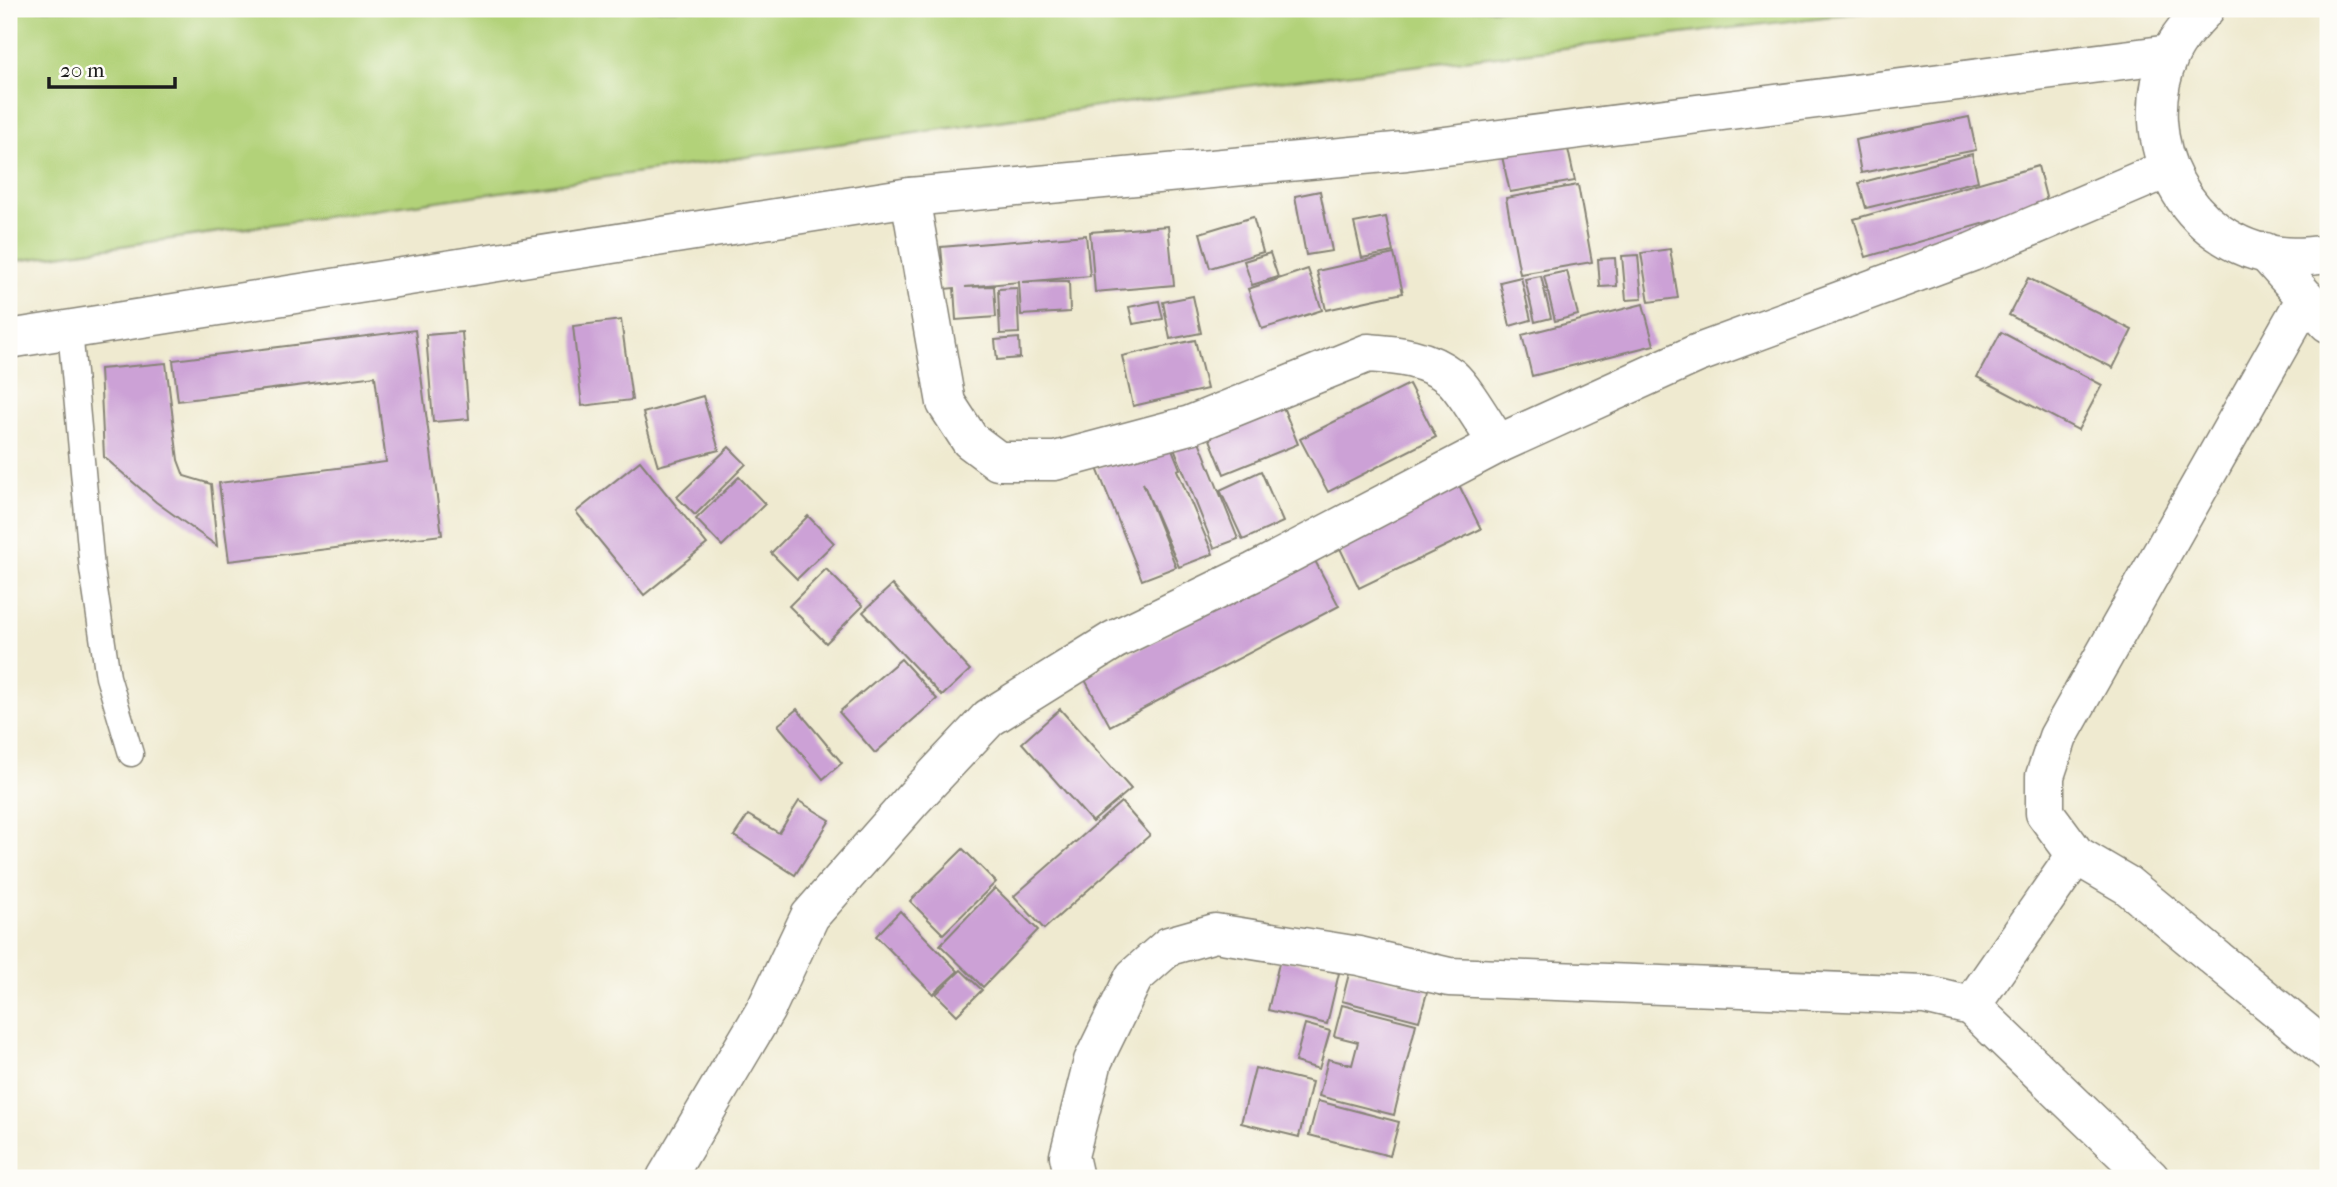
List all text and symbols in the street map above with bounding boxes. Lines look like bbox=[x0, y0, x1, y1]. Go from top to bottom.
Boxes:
scale bar bbox=[49, 46, 175, 90]
text: 20 m bbox=[60, 58, 105, 82]

